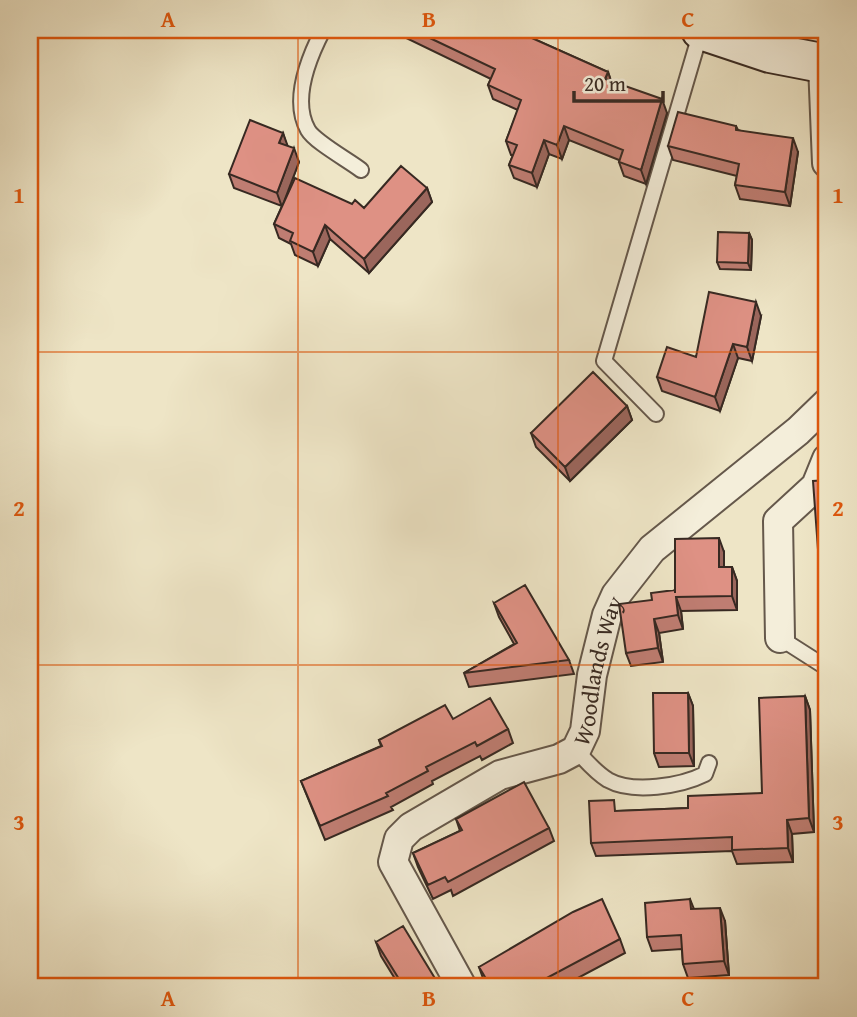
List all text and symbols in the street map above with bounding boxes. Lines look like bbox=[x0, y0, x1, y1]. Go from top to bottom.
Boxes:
text: A bbox=[161, 2, 176, 35]
text: B bbox=[422, 2, 436, 35]
text: C bbox=[681, 2, 695, 35]
scale bar bbox=[574, 60, 663, 104]
text: 20 m bbox=[584, 68, 626, 99]
text: 1 bbox=[13, 178, 25, 211]
text: 1 bbox=[832, 178, 844, 211]
text: 2 bbox=[13, 491, 25, 524]
text: 2 bbox=[832, 491, 844, 524]
street label: Woodlands Way bbox=[564, 590, 630, 751]
text: 3 bbox=[13, 805, 25, 838]
text: 3 bbox=[832, 805, 844, 838]
text: A bbox=[161, 981, 176, 1014]
text: B bbox=[422, 981, 436, 1014]
text: C bbox=[681, 981, 695, 1014]

